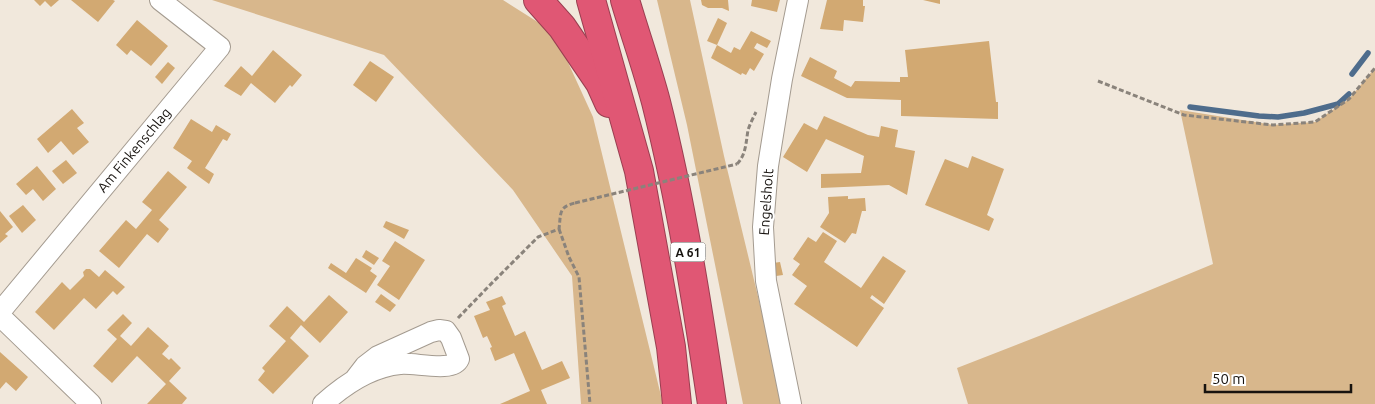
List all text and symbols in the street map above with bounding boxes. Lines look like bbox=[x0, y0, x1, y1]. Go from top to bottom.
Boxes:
street label: Am Finkenschlag bbox=[94, 105, 174, 195]
street label: Engelsholt bbox=[756, 168, 776, 236]
road number: A 61 bbox=[670, 242, 706, 262]
scale bar bbox=[1205, 362, 1351, 394]
text: 50 m bbox=[1212, 370, 1245, 387]

